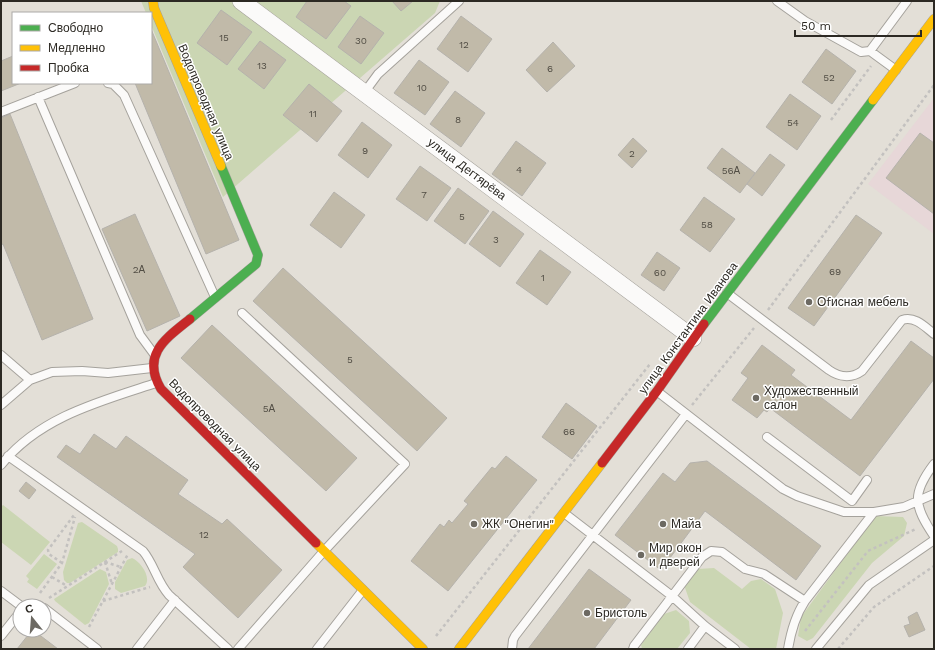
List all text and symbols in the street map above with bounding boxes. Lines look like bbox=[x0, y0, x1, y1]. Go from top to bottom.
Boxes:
legend bbox=[12, 12, 152, 84]
scale bar bbox=[795, 12, 921, 38]
text: 50 m bbox=[801, 19, 831, 33]
text: Свободно bbox=[48, 21, 103, 35]
house number: 15 bbox=[219, 32, 229, 43]
house number: 30 bbox=[355, 35, 367, 46]
house number: 12 bbox=[459, 39, 469, 50]
text: Медленно bbox=[48, 41, 105, 55]
street label: Водопроводная улица bbox=[175, 42, 237, 162]
house number: 13 bbox=[257, 60, 267, 71]
text: Пробка bbox=[48, 61, 89, 75]
house number: 6 bbox=[547, 63, 553, 74]
house number: 52 bbox=[823, 72, 835, 83]
house number: 10 bbox=[417, 82, 427, 93]
house number: 11 bbox=[309, 108, 317, 119]
house number: 8 bbox=[455, 114, 461, 125]
house number: 54 bbox=[787, 117, 799, 128]
street label: улица Дегтярёва bbox=[425, 135, 509, 203]
house number: 9 bbox=[362, 145, 368, 156]
house number: 2 bbox=[629, 148, 635, 159]
house number: 4 bbox=[516, 164, 522, 175]
house number: 56А bbox=[722, 165, 741, 176]
house number: 7 bbox=[421, 189, 427, 200]
house number: 5 bbox=[459, 211, 465, 222]
house number: 58 bbox=[701, 219, 713, 230]
house number: 3 bbox=[493, 234, 499, 245]
street label: улица Константина Иванова bbox=[635, 259, 741, 397]
house number: 2А bbox=[133, 264, 146, 275]
house number: 69 bbox=[829, 266, 841, 277]
house number: 60 bbox=[654, 267, 666, 278]
house number: 1 bbox=[541, 272, 545, 283]
place label: Оfисная мебель bbox=[817, 295, 909, 309]
marker: Оfисная мебель bbox=[804, 297, 814, 307]
house number: 5 bbox=[347, 354, 353, 365]
street label: Водопроводная улица bbox=[166, 376, 264, 474]
place label: Художественный салон bbox=[764, 384, 859, 412]
marker: Художественный салон bbox=[751, 393, 761, 403]
house number: 5А bbox=[263, 403, 276, 414]
house number: 66 bbox=[563, 426, 575, 437]
place label: ЖК "Онегин" bbox=[482, 517, 554, 531]
place label: Майа bbox=[671, 517, 702, 531]
marker: ЖК "Онегин" bbox=[469, 519, 479, 529]
marker: Майа bbox=[658, 519, 668, 529]
house number: 12 bbox=[199, 529, 209, 540]
place label: Мир окон и дверей bbox=[649, 541, 702, 569]
marker: Мир окон и дверей bbox=[636, 550, 646, 560]
north arrow bbox=[12, 598, 52, 638]
text: С bbox=[24, 602, 35, 616]
place label: Бристоль bbox=[595, 606, 647, 620]
marker: Бристоль bbox=[582, 608, 592, 618]

